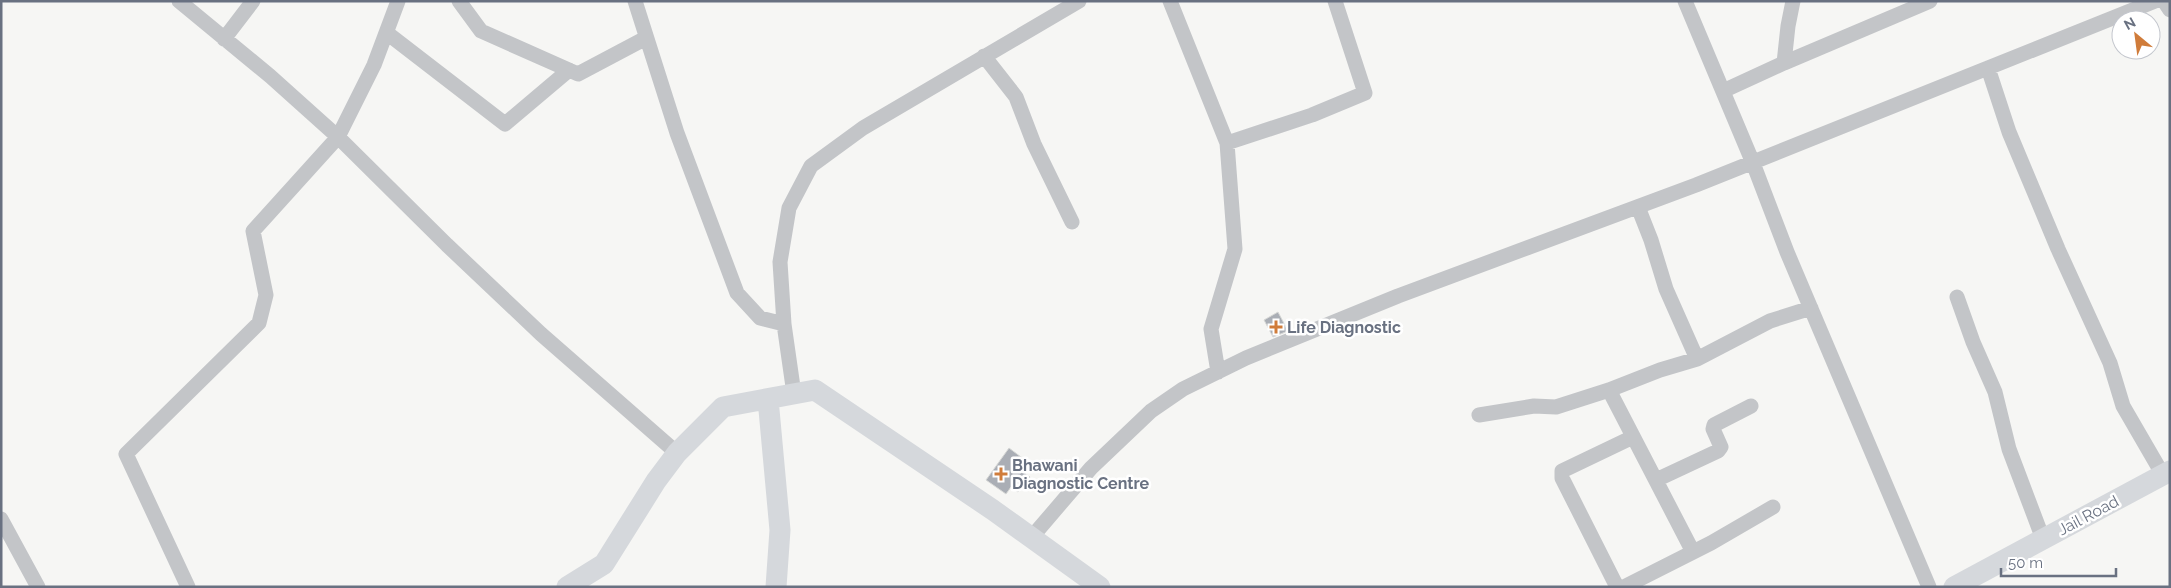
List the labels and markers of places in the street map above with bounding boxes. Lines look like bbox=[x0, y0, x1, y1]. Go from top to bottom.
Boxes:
place label: Life Diagnostic bbox=[1287, 318, 1401, 337]
marker: Life Diagnostic bbox=[1269, 320, 1283, 334]
place label: Bhawani Diagnostic Centre bbox=[1012, 456, 1150, 493]
marker: Bhawani Diagnostic Centre bbox=[994, 467, 1008, 481]

